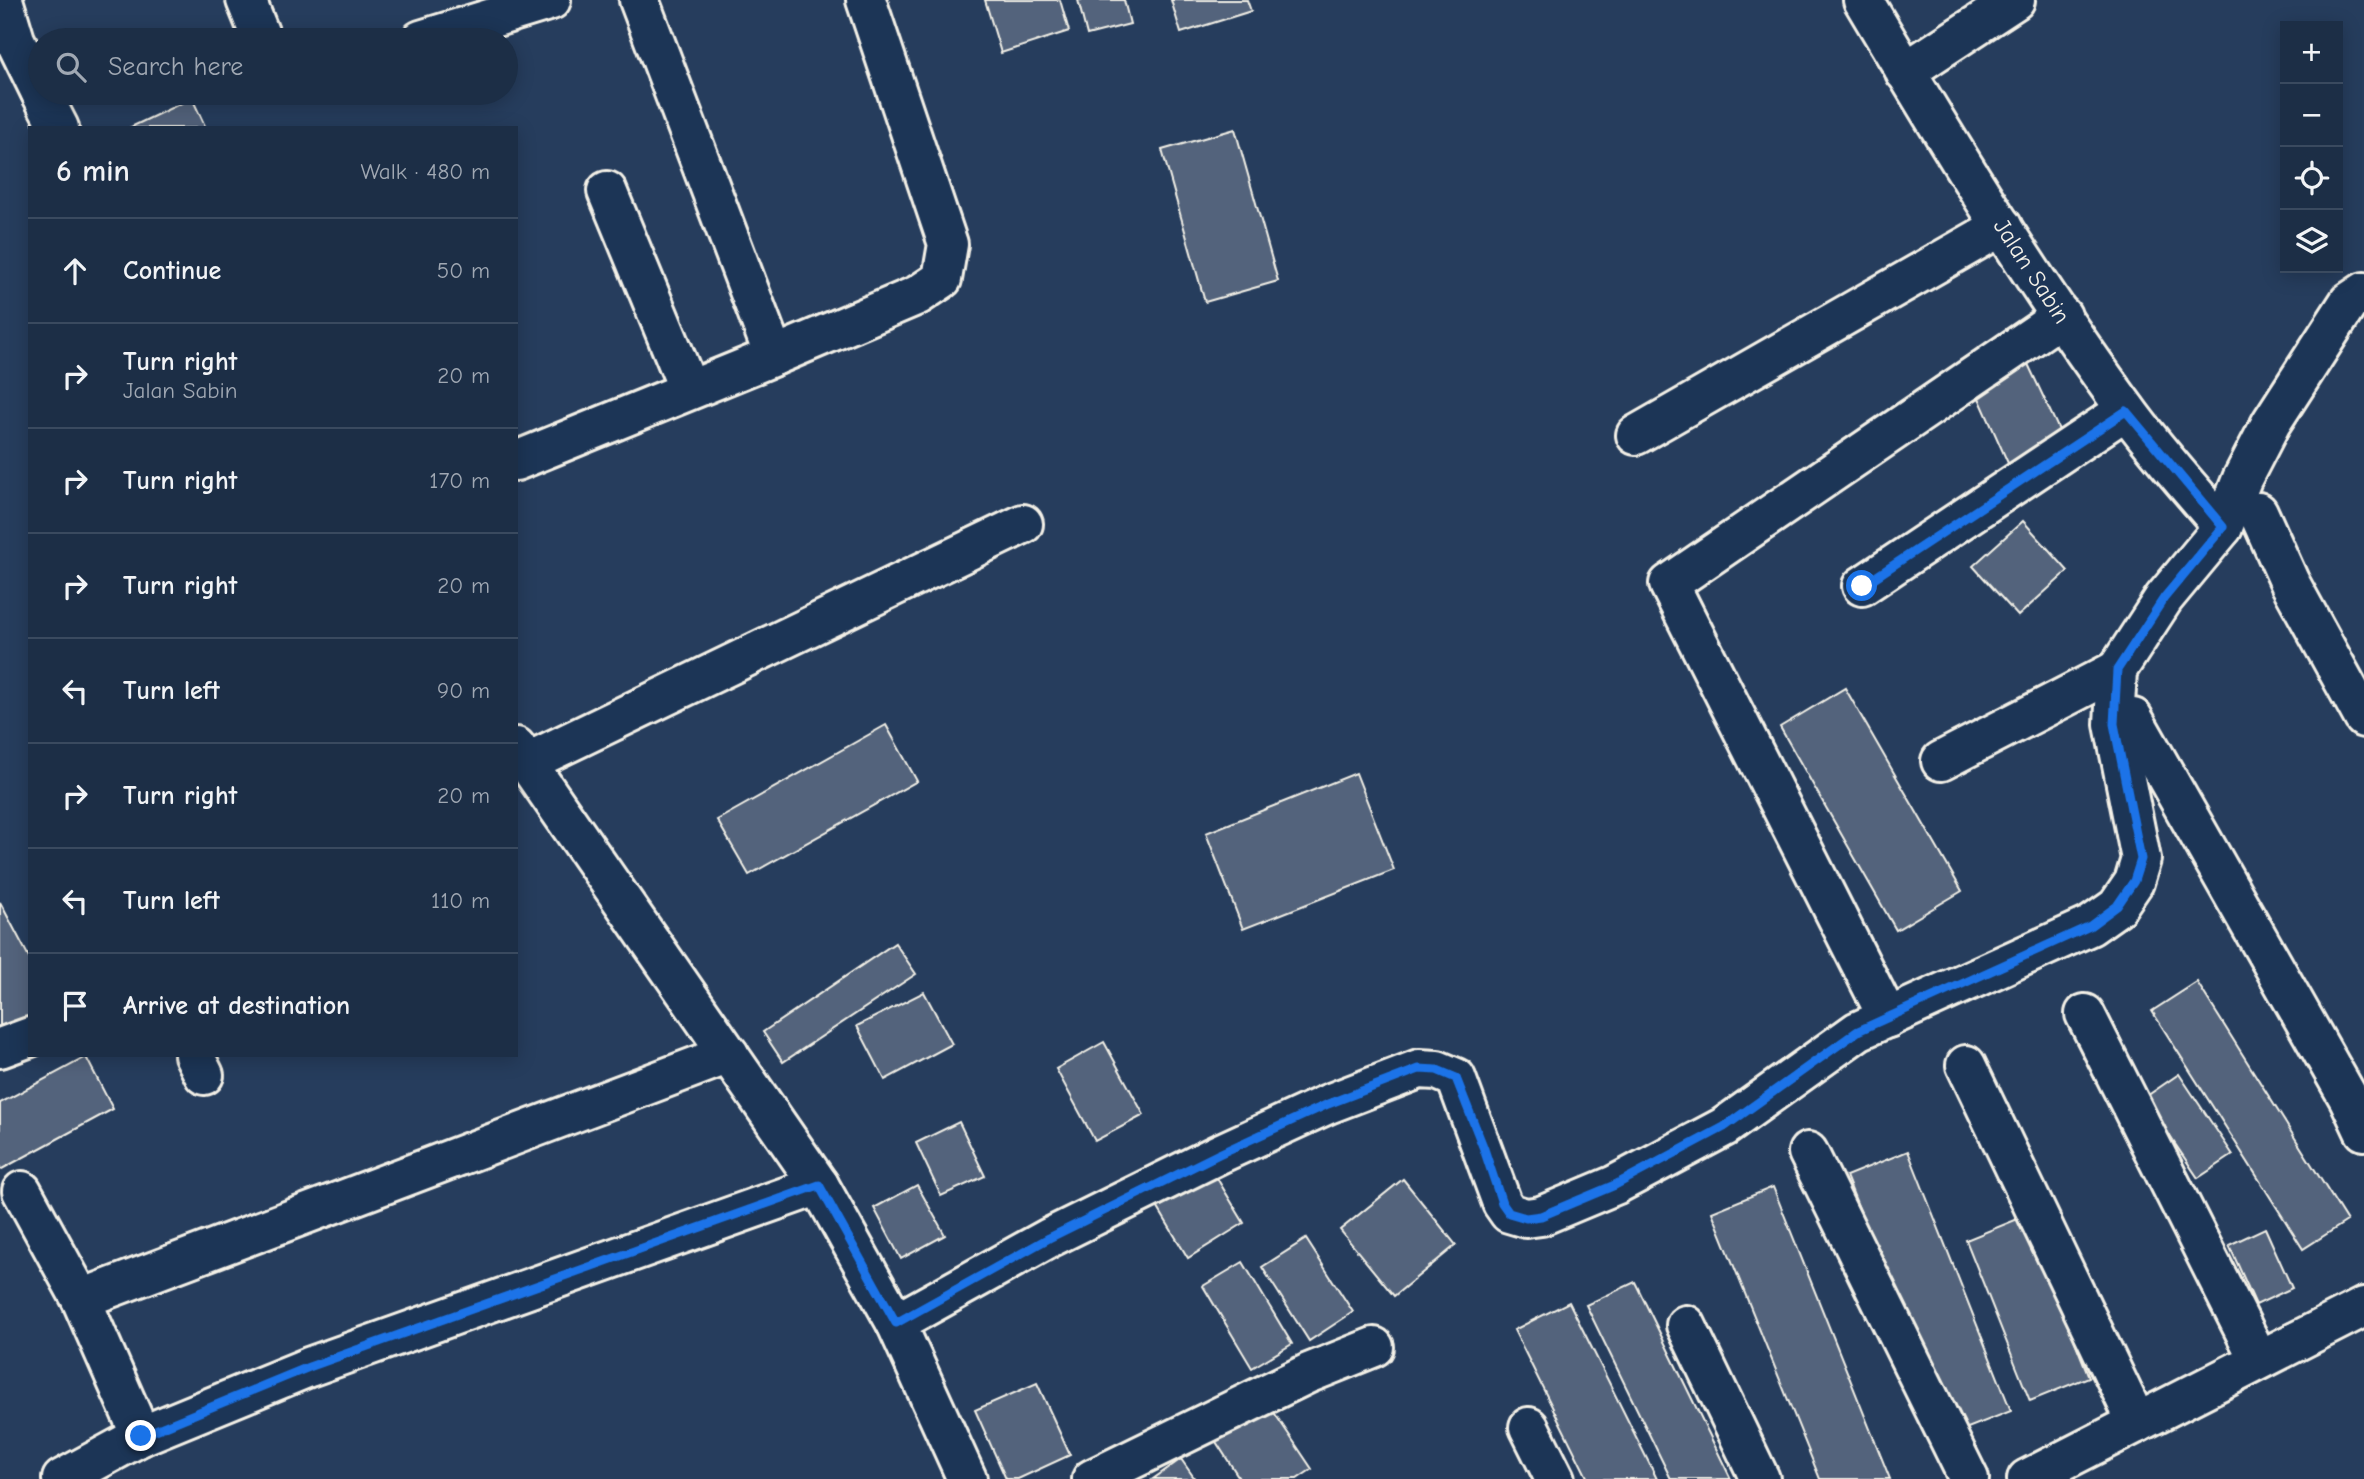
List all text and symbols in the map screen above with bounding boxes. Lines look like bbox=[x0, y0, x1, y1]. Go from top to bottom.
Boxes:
map controls bbox=[2280, 21, 2343, 273]
button: + bbox=[2280, 21, 2343, 84]
search box bbox=[28, 28, 518, 105]
icon: search bbox=[52, 48, 90, 86]
text: Search here bbox=[108, 52, 243, 82]
button: − bbox=[2280, 84, 2343, 147]
button: locate bbox=[2280, 147, 2343, 210]
text: 6 min bbox=[56, 154, 130, 189]
text: Walk · 480 m bbox=[360, 158, 490, 185]
button: layers bbox=[2280, 210, 2343, 273]
street label: Jalan Sabin bbox=[1988, 213, 2076, 329]
icon: ahead bbox=[56, 252, 94, 290]
text: Continue bbox=[123, 256, 221, 286]
text: 50 m bbox=[437, 257, 490, 284]
text: Turn right bbox=[123, 347, 237, 377]
icon: right bbox=[56, 357, 94, 395]
text: 20 m bbox=[437, 362, 490, 389]
text: Jalan Sabin bbox=[123, 377, 238, 404]
icon: right bbox=[56, 462, 94, 500]
text: Turn right bbox=[123, 466, 237, 496]
text: 170 m bbox=[429, 467, 490, 494]
icon: right bbox=[56, 567, 94, 605]
route start bbox=[1846, 570, 1877, 601]
text: Turn right bbox=[123, 571, 237, 601]
text: 20 m bbox=[437, 572, 490, 599]
icon: left bbox=[56, 672, 94, 710]
text: Turn left bbox=[123, 676, 220, 706]
text: 90 m bbox=[437, 677, 490, 704]
icon: right bbox=[56, 777, 94, 815]
text: Turn right bbox=[123, 781, 237, 811]
text: 20 m bbox=[437, 782, 490, 809]
icon: left bbox=[56, 882, 94, 920]
text: Turn left bbox=[123, 886, 220, 916]
text: 110 m bbox=[431, 887, 490, 914]
icon: arrive bbox=[56, 987, 94, 1025]
text: Arrive at destination bbox=[123, 991, 350, 1021]
route end bbox=[125, 1420, 156, 1451]

